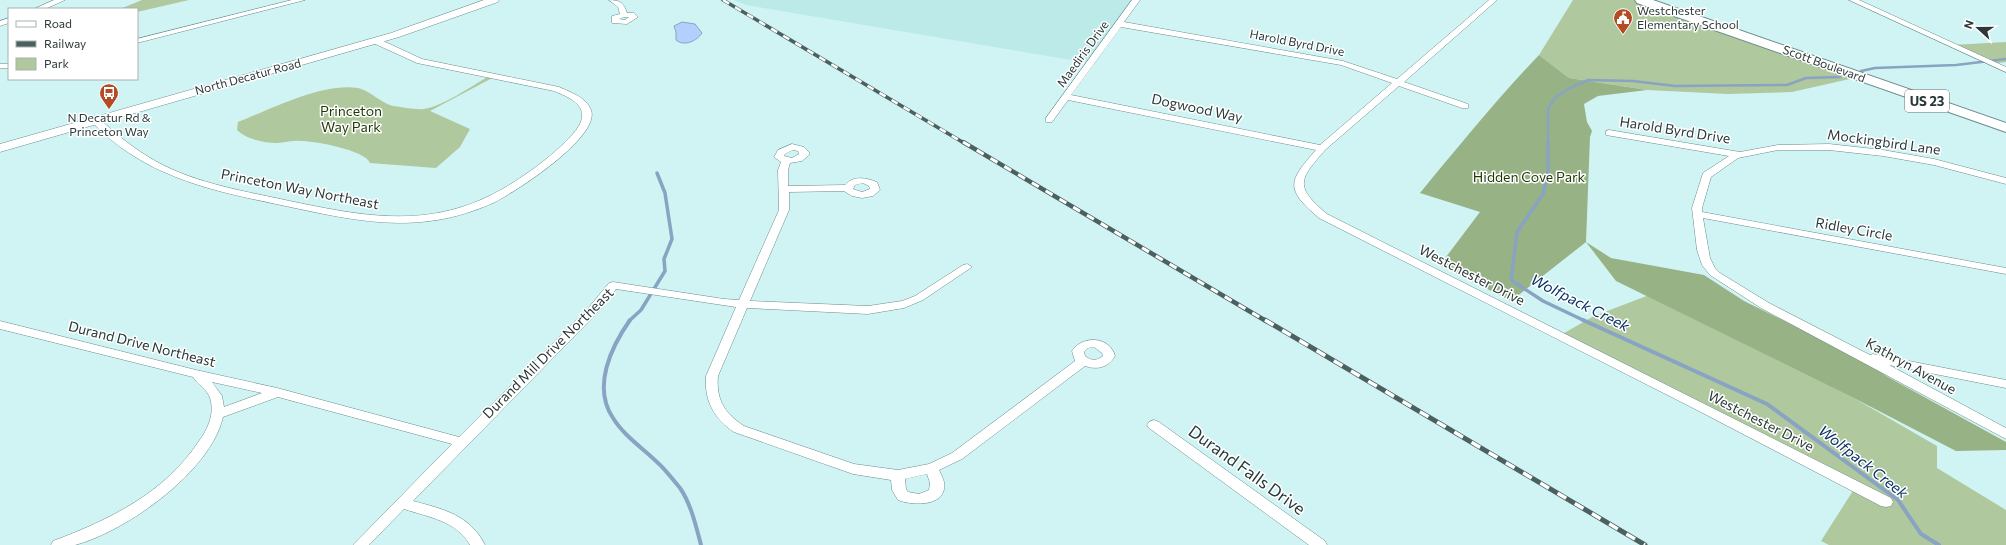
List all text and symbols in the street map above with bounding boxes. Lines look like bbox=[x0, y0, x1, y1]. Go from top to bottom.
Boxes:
place label: Westchester Elementary School bbox=[1637, 3, 1739, 31]
public building icon: Westchester Elementary School bbox=[1612, 7, 1634, 35]
legend bbox=[8, 8, 138, 80]
north arrow bbox=[1958, 8, 1998, 48]
text: Road bbox=[44, 16, 72, 30]
street label: Maediris Drive bbox=[1053, 17, 1111, 89]
text: N bbox=[1961, 18, 1976, 30]
street label: Harold Byrd Drive bbox=[1249, 26, 1346, 58]
text: Railway bbox=[44, 36, 86, 50]
street label: Scott Boulevard bbox=[1781, 42, 1868, 85]
street label: North Decatur Road bbox=[193, 55, 302, 97]
text: Park bbox=[44, 56, 70, 70]
bus stop icon: N Decatur Rd & Princeton Way bbox=[98, 82, 120, 110]
street label: Dogwood Way bbox=[1150, 90, 1244, 125]
road number: US 23 bbox=[1905, 90, 1949, 112]
park label: Princeton Way Park bbox=[320, 102, 382, 135]
place label: N Decatur Rd & Princeton Way bbox=[67, 110, 151, 138]
street label: Harold Byrd Drive bbox=[1618, 112, 1732, 147]
street label: Mockingbird Lane bbox=[1826, 125, 1942, 158]
street label: Princeton Way Northeast bbox=[220, 165, 381, 212]
park label: Hidden Cove Park bbox=[1473, 168, 1586, 185]
street label: Ridley Circle bbox=[1814, 213, 1894, 244]
street label: Westchester Drive bbox=[1416, 241, 1528, 309]
water label: Wolfpack Creek bbox=[1528, 270, 1634, 335]
street label: Durand Mill Drive Northeast bbox=[479, 284, 617, 422]
street label: Durand Drive Northeast bbox=[67, 317, 218, 370]
street label: Kathryn Avenue bbox=[1863, 334, 1959, 397]
street label: Westchester Drive bbox=[1705, 387, 1817, 455]
street label: Durand Falls Drive bbox=[1185, 420, 1310, 519]
water label: Wolfpack Creek bbox=[1815, 421, 1912, 502]

